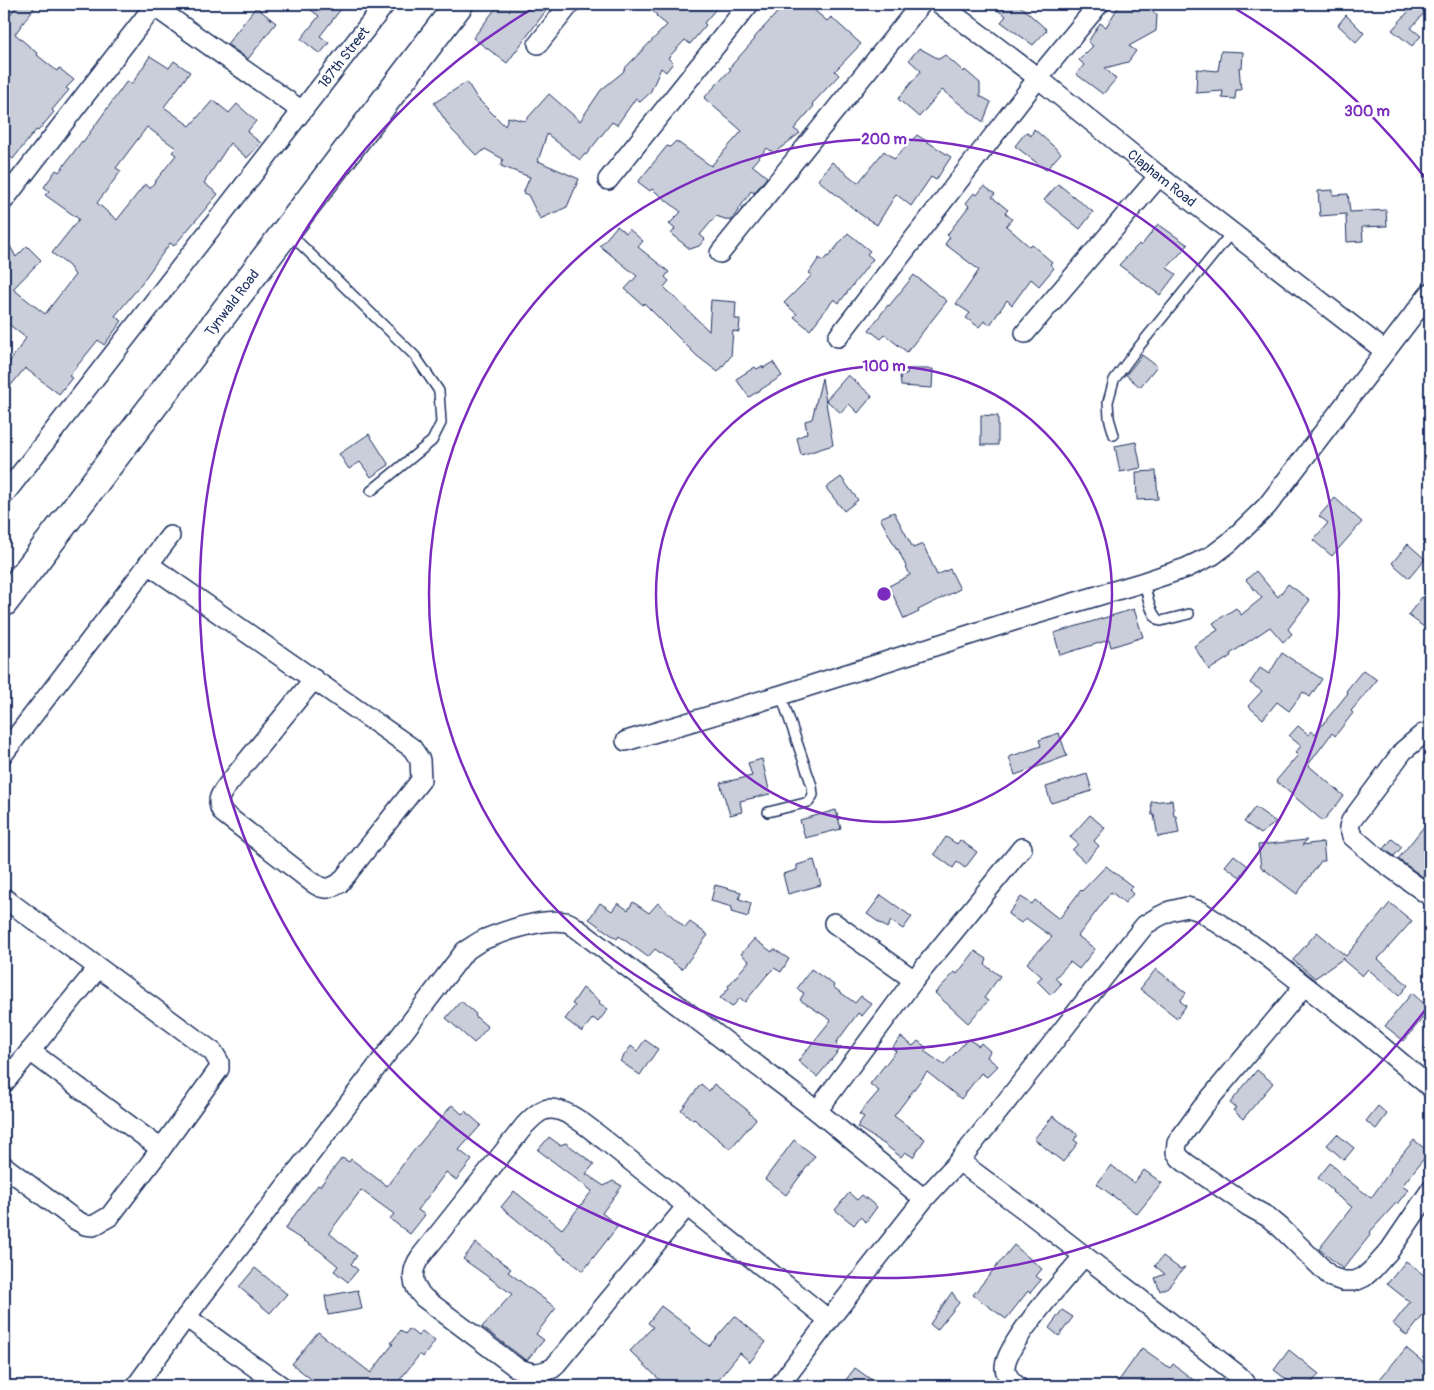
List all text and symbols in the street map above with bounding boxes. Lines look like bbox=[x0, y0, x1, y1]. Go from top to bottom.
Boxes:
street label: 187th Street bbox=[315, 23, 373, 92]
text: 300 m bbox=[1344, 102, 1390, 121]
text: 200 m bbox=[861, 130, 907, 149]
street label: Clapham Road bbox=[1124, 146, 1199, 211]
street label: Tynwald Road bbox=[201, 266, 263, 340]
text: 100 m bbox=[863, 357, 905, 376]
centre of rings bbox=[875, 585, 893, 603]

